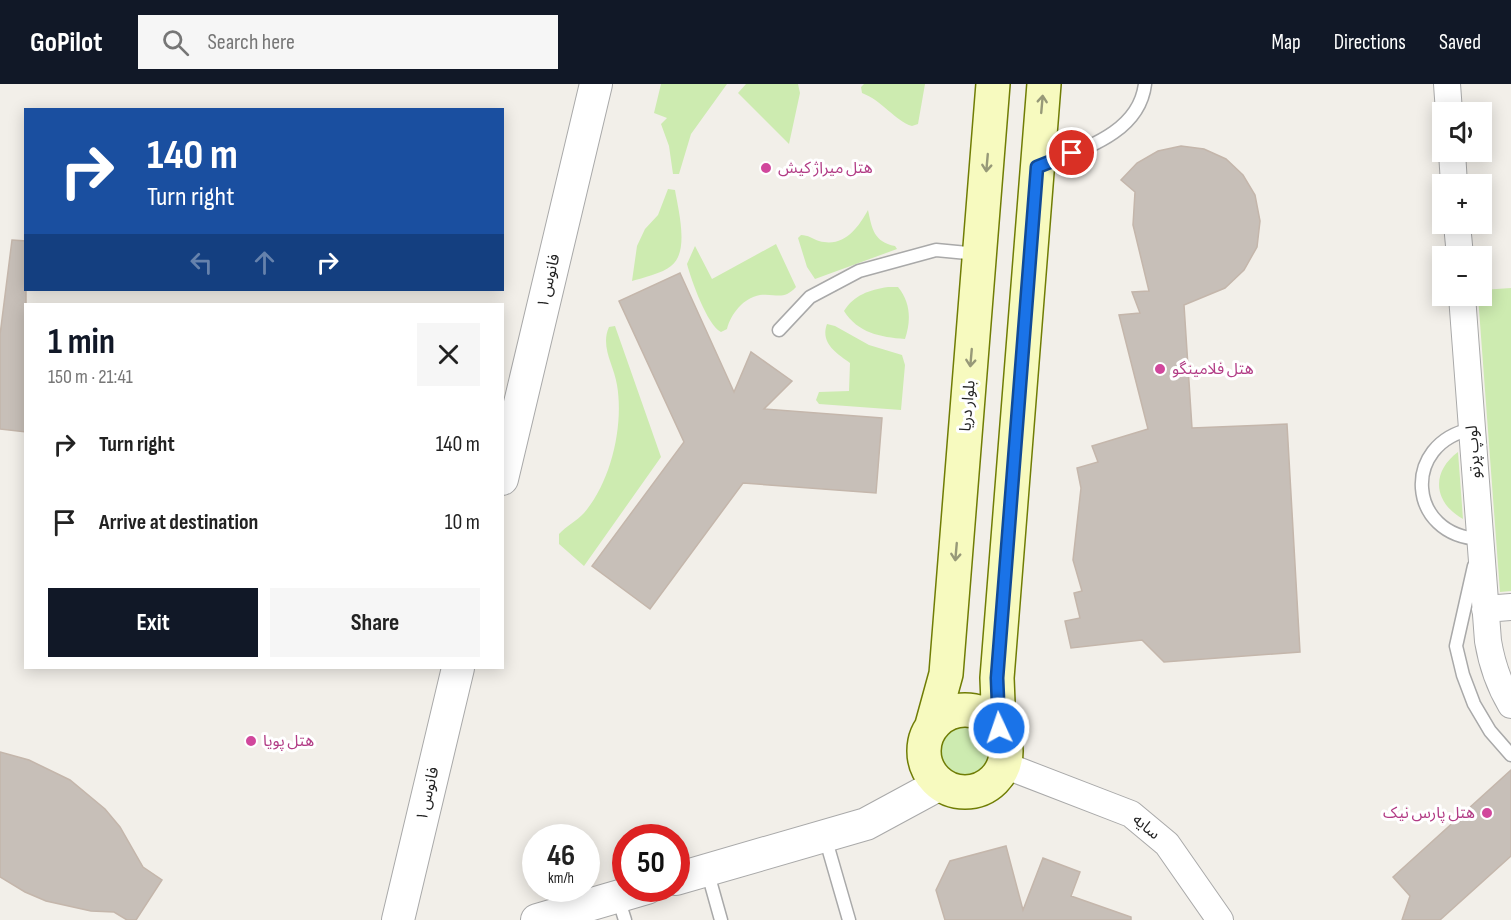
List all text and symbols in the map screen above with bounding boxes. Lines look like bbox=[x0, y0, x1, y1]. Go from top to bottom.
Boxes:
search box bbox=[138, 15, 558, 69]
text: GoPilot bbox=[30, 26, 102, 59]
icon: search bbox=[159, 26, 192, 59]
text: Search here bbox=[207, 29, 295, 56]
text: Map bbox=[1271, 30, 1301, 55]
text: Directions bbox=[1334, 30, 1406, 55]
text: Saved bbox=[1439, 30, 1481, 55]
one-way arrow bbox=[1037, 95, 1048, 115]
map controls bbox=[1432, 102, 1492, 306]
button: sound bbox=[1432, 102, 1492, 162]
pin bbox=[1046, 127, 1097, 178]
text: 140 m bbox=[147, 130, 238, 181]
icon: right bbox=[48, 132, 126, 210]
icon: arrive bbox=[1055, 136, 1088, 169]
one-way arrow bbox=[981, 153, 992, 173]
place label: هتل میراژ کیش bbox=[778, 159, 873, 178]
marker: هتل میراژ کیش bbox=[759, 161, 773, 175]
button: + bbox=[1432, 174, 1492, 234]
text: Turn right bbox=[147, 181, 234, 213]
icon: left bbox=[185, 246, 218, 279]
icon: ahead bbox=[248, 246, 281, 279]
icon: right bbox=[311, 246, 344, 279]
button: − bbox=[1432, 246, 1492, 306]
street label: فانوس ۱ bbox=[534, 252, 564, 310]
text: 1 min bbox=[48, 321, 115, 364]
button: close bbox=[417, 323, 480, 386]
one-way arrow bbox=[966, 347, 977, 367]
place label: هتل فلامینگو bbox=[1172, 360, 1254, 379]
marker: هتل فلامینگو bbox=[1153, 362, 1167, 376]
text: 150 m · 21:41 bbox=[48, 365, 133, 389]
street label: بلوار دریا bbox=[956, 380, 980, 432]
street label: لوپ پرتو bbox=[1463, 425, 1486, 479]
icon: right bbox=[48, 428, 81, 461]
text: Turn right bbox=[99, 431, 175, 458]
text: 140 m bbox=[436, 431, 480, 458]
icon: arrive bbox=[48, 506, 81, 539]
text: Arrive at destination bbox=[99, 509, 258, 536]
text: 10 m bbox=[445, 509, 480, 536]
one-way arrow bbox=[950, 542, 961, 561]
button: Exit bbox=[48, 588, 258, 657]
button: Share bbox=[270, 588, 480, 657]
position arrow bbox=[967, 696, 1031, 760]
place label: هتل پویا bbox=[263, 732, 314, 751]
marker: هتل پویا bbox=[244, 734, 258, 748]
street label: فانوس ۱ bbox=[413, 765, 443, 823]
place label: هتل پارس نیک bbox=[1383, 804, 1475, 823]
marker: هتل پارس نیک bbox=[1480, 806, 1494, 820]
street label: سایه bbox=[1128, 810, 1164, 844]
speed limit sign: 50 bbox=[612, 824, 690, 902]
text: 46 bbox=[547, 838, 575, 874]
text: km/h bbox=[548, 869, 574, 888]

